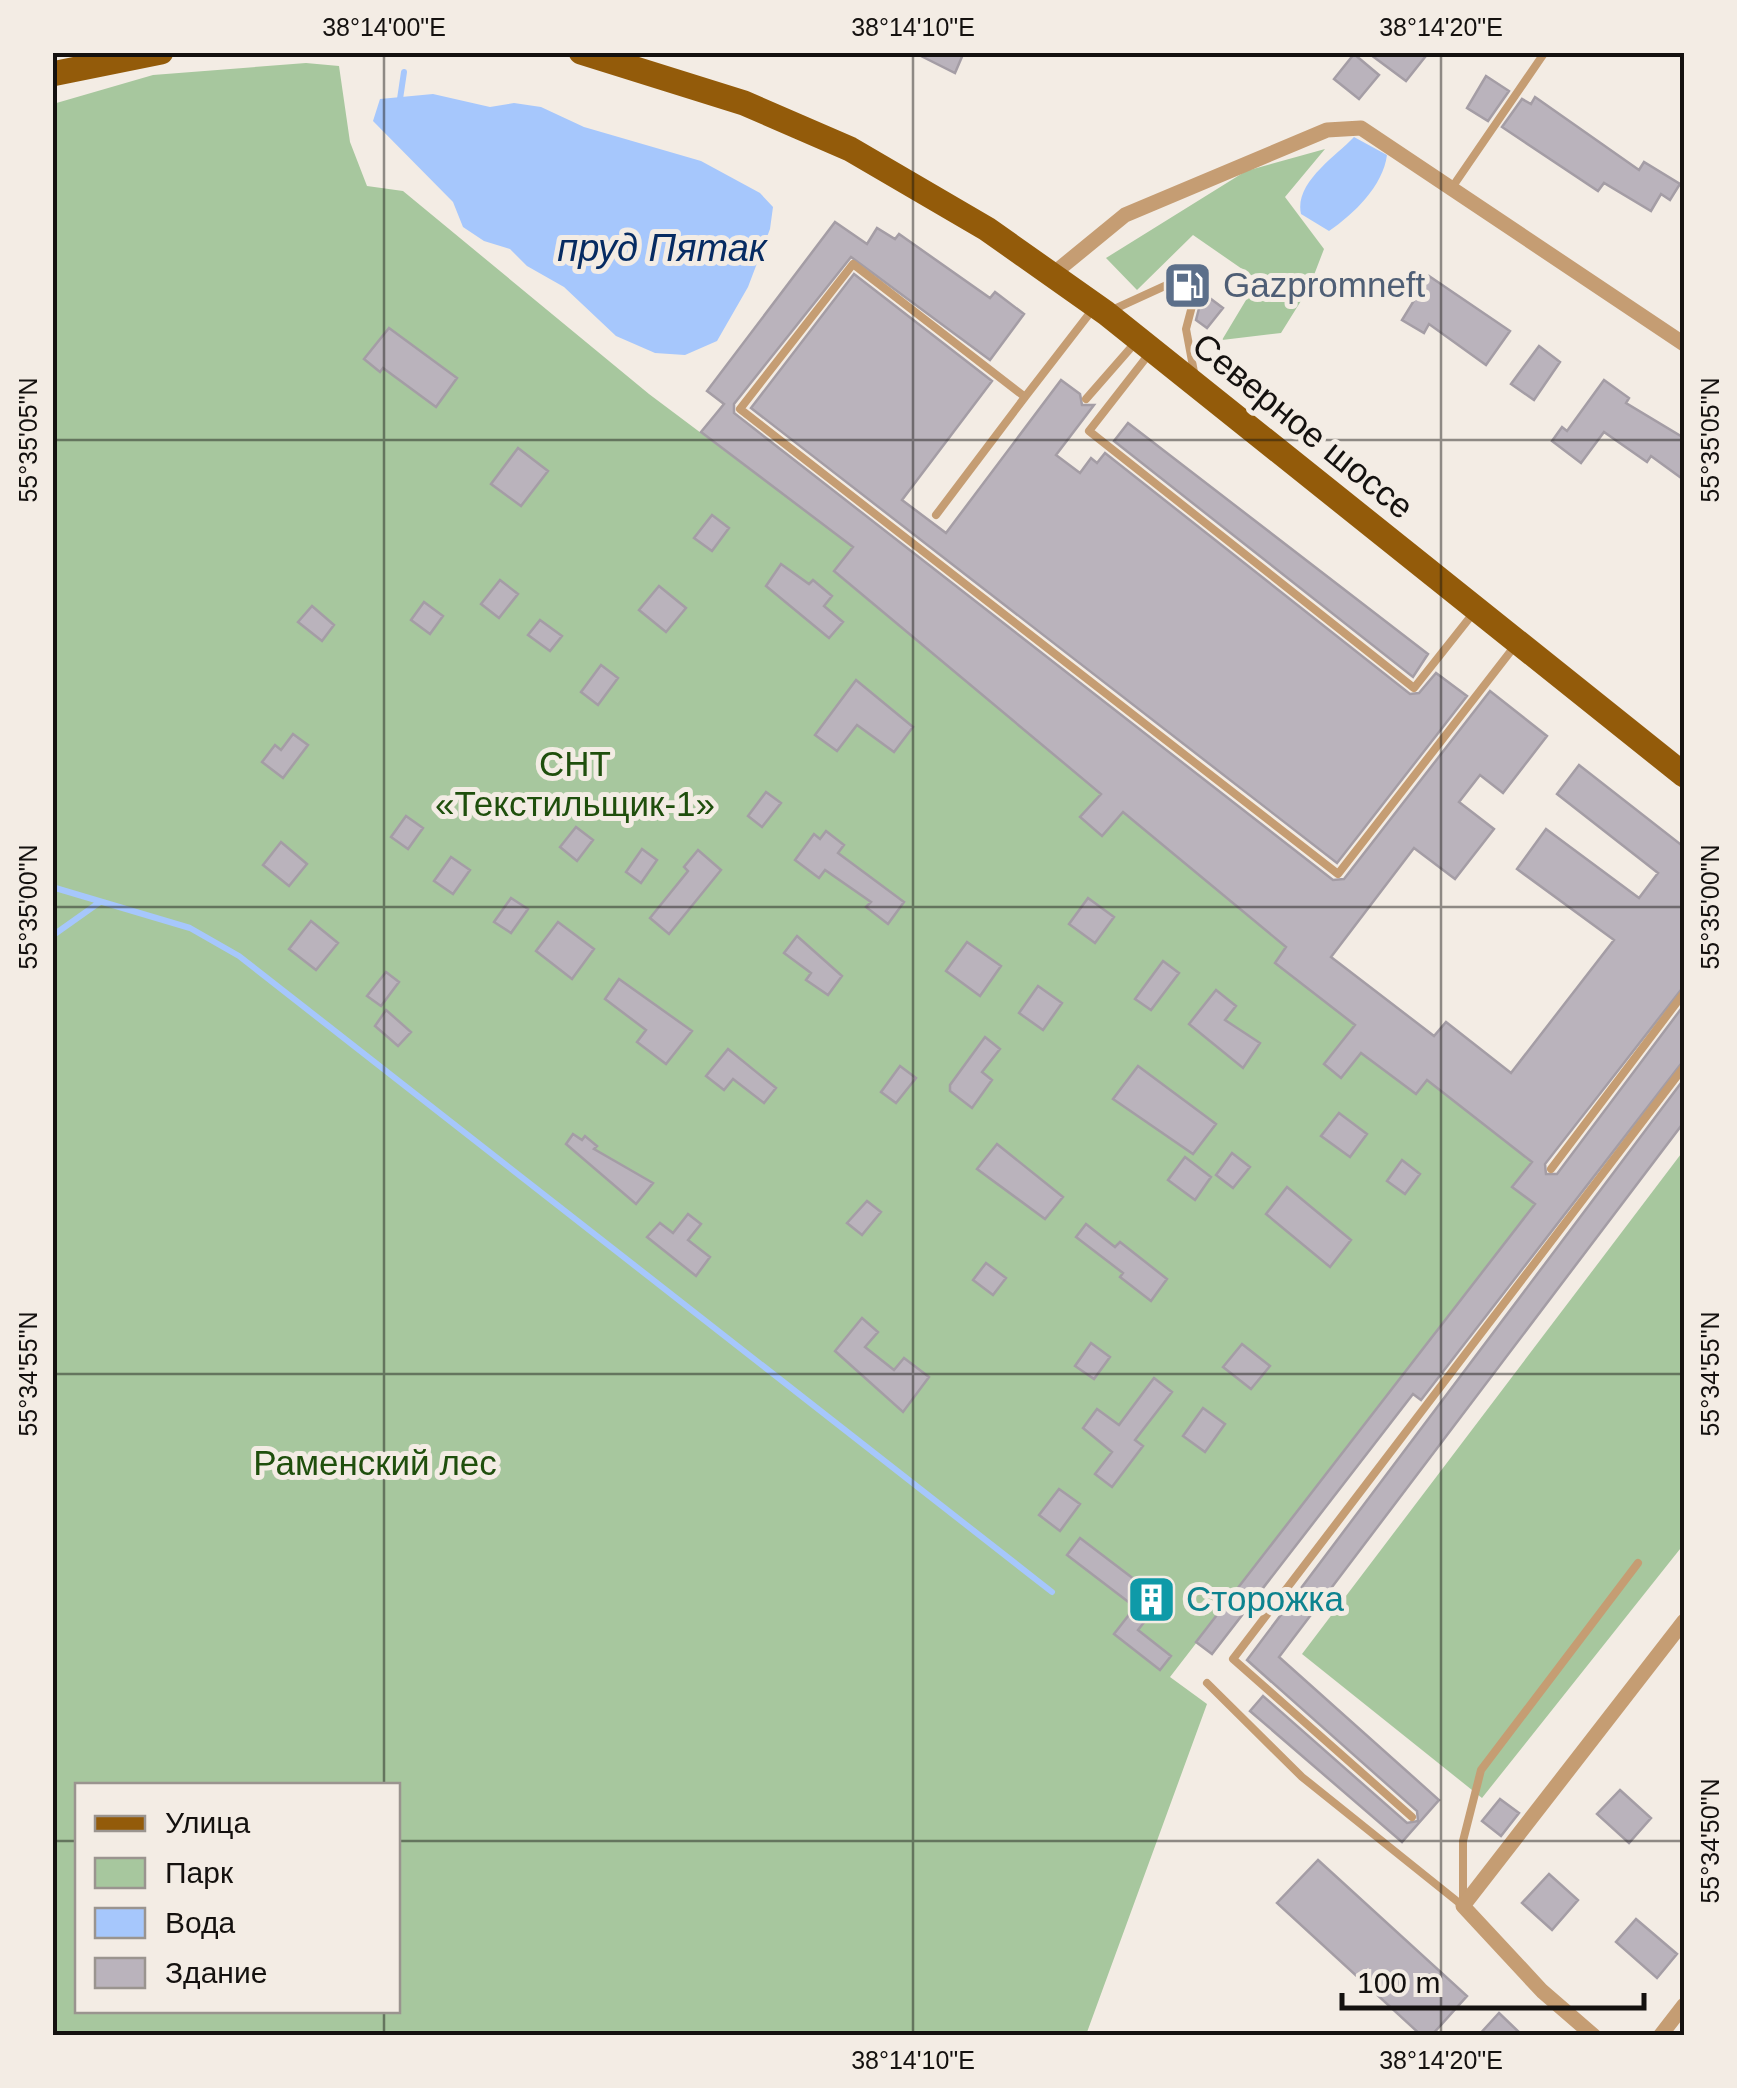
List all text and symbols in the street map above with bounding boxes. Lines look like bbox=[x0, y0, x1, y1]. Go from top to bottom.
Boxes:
text: 38°14'00"E bbox=[322, 13, 446, 41]
text: 38°14'10"E bbox=[851, 13, 975, 41]
text: 38°14'20"E bbox=[1379, 13, 1503, 41]
water label: пруд Пятак bbox=[557, 227, 769, 269]
fuel station icon: Gazpromneft bbox=[1162, 259, 1214, 311]
place label: Gazpromneft bbox=[1223, 265, 1426, 304]
street label: Северное шоссе bbox=[1185, 325, 1421, 526]
text: 55°35'05"N bbox=[14, 377, 42, 503]
text: 55°35'05"N bbox=[1696, 377, 1724, 503]
park label: СНТ «Текстильщик-1» bbox=[435, 744, 715, 823]
text: 55°35'00"N bbox=[14, 844, 42, 970]
text: 55°35'00"N bbox=[1696, 844, 1724, 970]
text: 55°34'55"N bbox=[14, 1311, 42, 1437]
text: 55°34'55"N bbox=[1696, 1311, 1724, 1437]
park label: Раменский лес bbox=[253, 1443, 497, 1482]
building icon: Сторожка bbox=[1125, 1573, 1177, 1625]
place label: Сторожка bbox=[1186, 1579, 1344, 1618]
text: 55°34'50"N bbox=[1696, 1778, 1724, 1904]
legend bbox=[75, 1783, 400, 2013]
text: Улица bbox=[165, 1806, 250, 1839]
text: Парк bbox=[165, 1856, 234, 1889]
text: Вода bbox=[165, 1906, 236, 1939]
scale bar bbox=[1342, 1948, 1644, 2010]
text: Здание bbox=[165, 1956, 267, 1989]
text: 100 m bbox=[1357, 1966, 1440, 1999]
text: 38°14'10"E bbox=[851, 2046, 975, 2074]
text: 38°14'20"E bbox=[1379, 2046, 1503, 2074]

